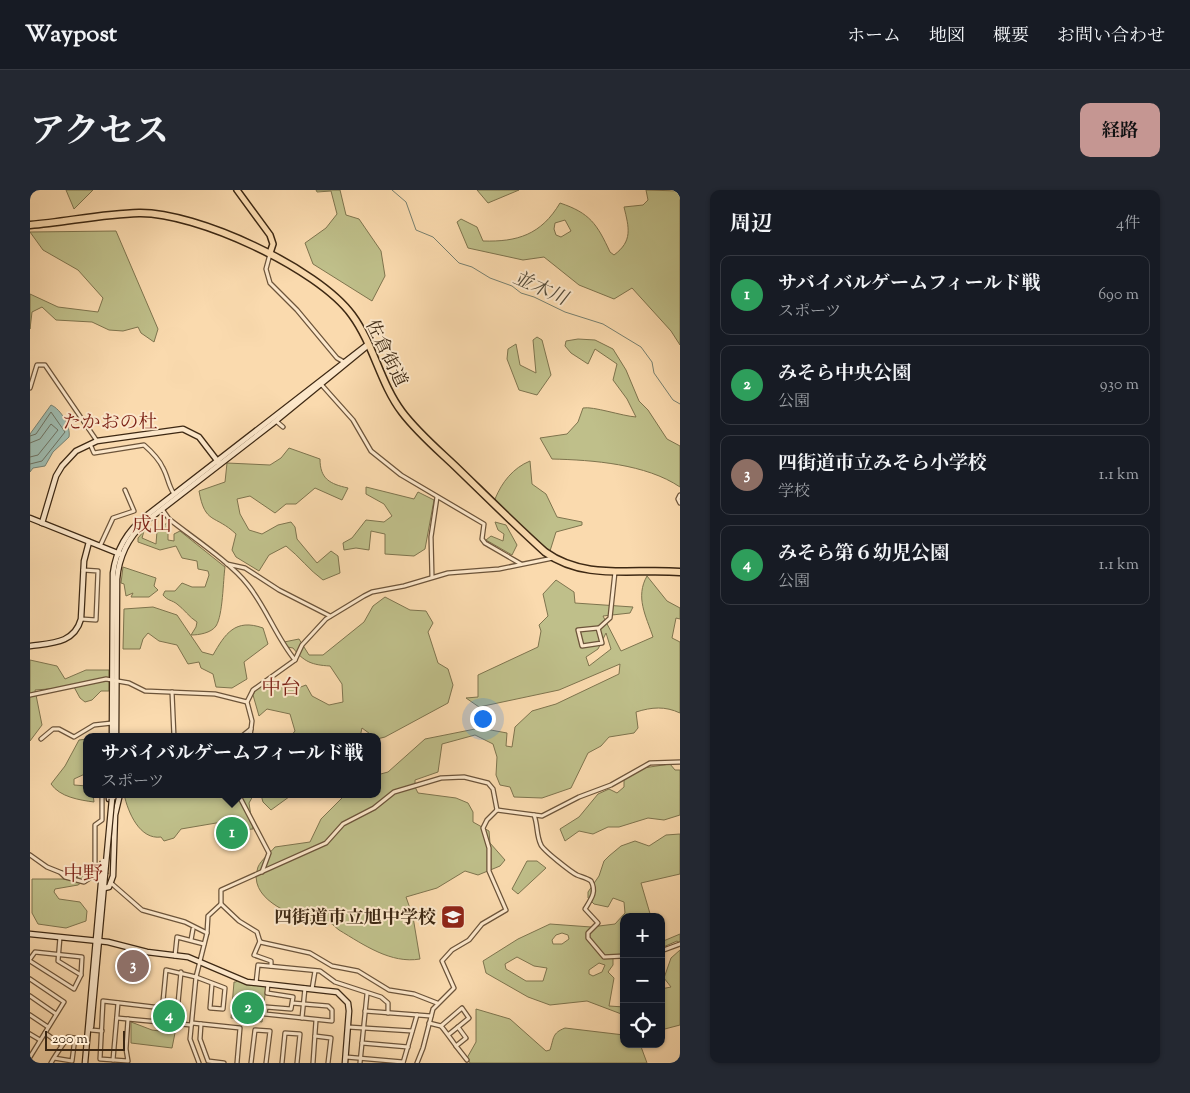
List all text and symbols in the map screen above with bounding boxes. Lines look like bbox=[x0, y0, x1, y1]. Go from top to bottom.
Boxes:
text: Waypost bbox=[25, 18, 117, 52]
text: ホーム bbox=[847, 24, 901, 50]
text: 地図 bbox=[929, 24, 965, 50]
text: 概要 bbox=[993, 24, 1029, 50]
text: お問い合わせ bbox=[1057, 24, 1165, 50]
button: 経路 bbox=[1080, 103, 1160, 157]
text: アクセス bbox=[30, 108, 169, 159]
text: 周辺 bbox=[730, 210, 772, 240]
text: 4件 bbox=[1116, 213, 1140, 236]
water label: 並木川 bbox=[508, 265, 573, 314]
text: サバイバルゲームフィールド戦 bbox=[778, 271, 1040, 298]
text: 1 bbox=[744, 284, 750, 307]
text: 690 m bbox=[1098, 284, 1139, 307]
text: スポーツ bbox=[778, 301, 841, 324]
street label: 佐倉街道 bbox=[358, 316, 413, 392]
text: みそら中央公園 bbox=[778, 361, 911, 388]
text: 2 bbox=[743, 374, 751, 397]
text: 930 m bbox=[1100, 374, 1139, 397]
text: 公園 bbox=[778, 391, 810, 414]
district label: たかおの杜 bbox=[62, 410, 158, 437]
text: 四街道市立みそら小学校 bbox=[778, 451, 987, 478]
text: 3 bbox=[744, 464, 750, 487]
text: 1.1 km bbox=[1099, 464, 1139, 487]
text: 学校 bbox=[778, 481, 810, 504]
district label: 成山 bbox=[132, 512, 172, 541]
text: みそら第６幼児公園 bbox=[778, 541, 949, 568]
text: 4 bbox=[743, 554, 751, 577]
text: 1.1 km bbox=[1099, 554, 1139, 577]
text: 公園 bbox=[778, 571, 810, 594]
district label: 中台 bbox=[261, 675, 301, 704]
your location bbox=[470, 706, 496, 732]
popup bbox=[83, 733, 381, 798]
text: サバイバルゲームフィールド戦 bbox=[101, 741, 363, 768]
text: スポーツ bbox=[101, 771, 164, 794]
pin: 1 bbox=[216, 814, 248, 852]
district label: 中野 bbox=[63, 861, 103, 890]
school or university icon: 四街道市立旭中学校 bbox=[440, 904, 466, 930]
place label: 四街道市立旭中学校 bbox=[274, 906, 436, 932]
map controls bbox=[620, 913, 665, 1048]
button: + bbox=[620, 913, 665, 958]
pin: 3 bbox=[117, 947, 149, 985]
button: − bbox=[620, 958, 665, 1003]
pin: 2 bbox=[232, 989, 264, 1027]
pin: 4 bbox=[153, 997, 185, 1035]
button: locate bbox=[620, 1003, 665, 1048]
scale bar bbox=[45, 1028, 125, 1051]
text: 200 m bbox=[52, 1030, 88, 1050]

